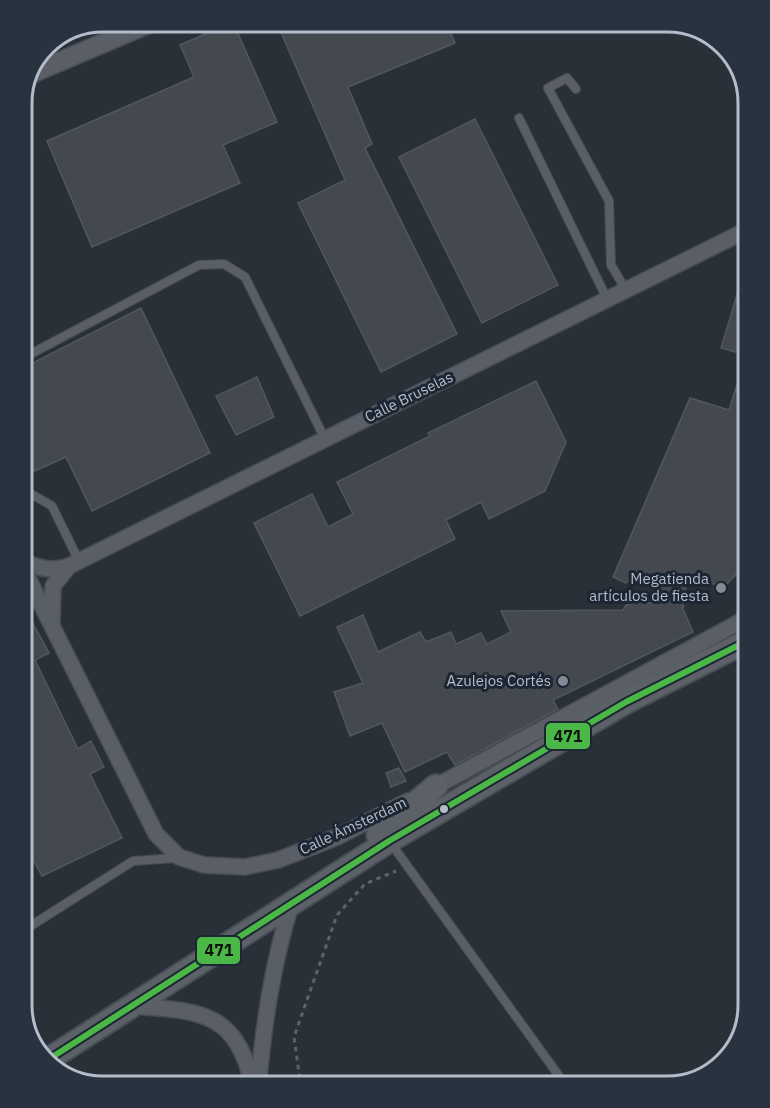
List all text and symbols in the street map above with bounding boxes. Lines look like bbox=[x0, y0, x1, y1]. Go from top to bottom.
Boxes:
street label: Calle Bruselas bbox=[361, 367, 456, 426]
place label: Megatienda artículos de fiesta bbox=[589, 569, 709, 605]
marker: Megatienda artículos de fiesta bbox=[714, 581, 728, 595]
place label: Azulejos Cortés bbox=[446, 671, 551, 690]
marker: Azulejos Cortés bbox=[556, 674, 570, 688]
line badge: 471 bbox=[545, 722, 591, 750]
text: 471 bbox=[554, 726, 583, 746]
street label: Calle Ámsterdam bbox=[296, 792, 409, 859]
unlabelled marker bbox=[438, 803, 450, 815]
line badge: 471 bbox=[196, 936, 241, 965]
text: 471 bbox=[205, 940, 234, 960]

